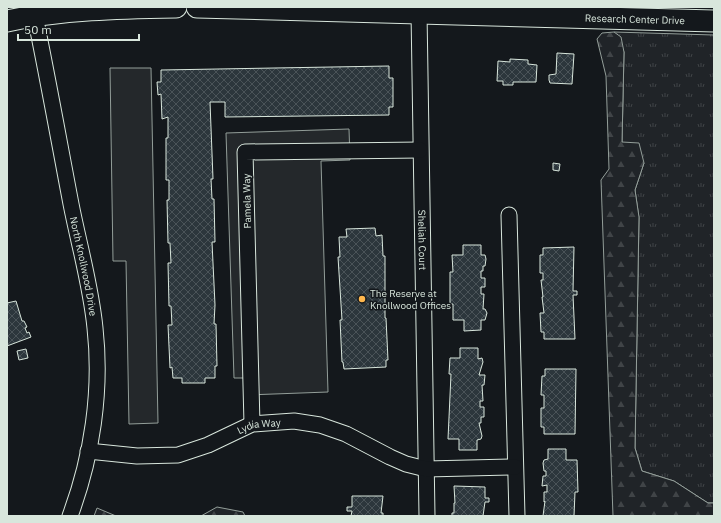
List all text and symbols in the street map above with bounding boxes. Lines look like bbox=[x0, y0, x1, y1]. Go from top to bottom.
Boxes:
street label: Research Center Drive bbox=[585, 11, 685, 27]
scale bar bbox=[18, 16, 139, 42]
text: 50 m bbox=[24, 22, 52, 37]
street label: Pamela Way bbox=[240, 173, 254, 229]
street label: Sheliah Court bbox=[416, 210, 430, 271]
street label: North Knollwood Drive bbox=[67, 215, 100, 317]
place label: The Reserve at Knollwood Offices bbox=[370, 287, 451, 312]
marker: The Reserve at Knollwood Offices bbox=[357, 294, 367, 304]
street label: Lydia Way bbox=[235, 415, 281, 437]

